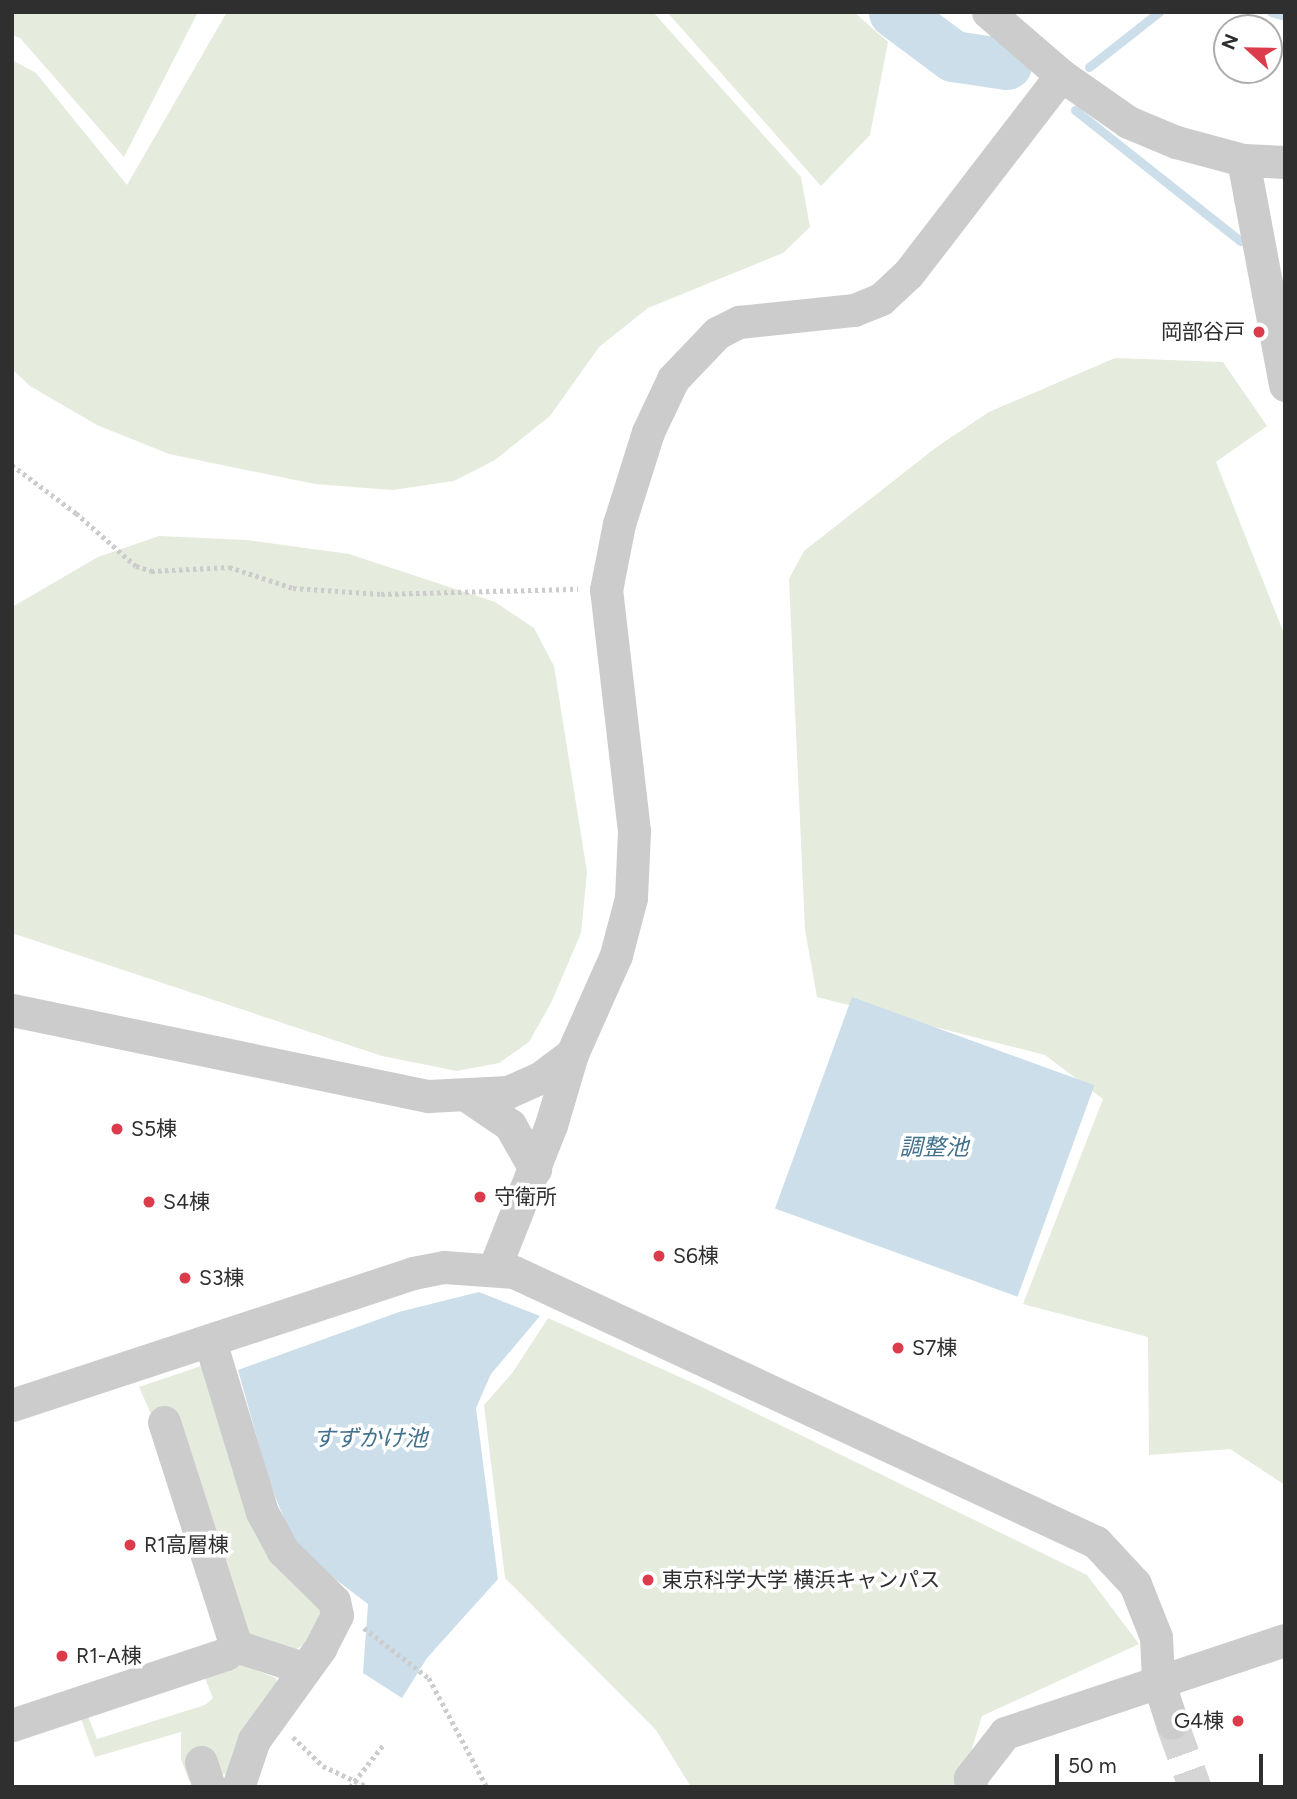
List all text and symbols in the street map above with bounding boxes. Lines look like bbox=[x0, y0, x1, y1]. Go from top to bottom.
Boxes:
north arrow bbox=[1213, 14, 1283, 84]
text: N bbox=[1217, 31, 1243, 53]
place label: 岡部谷戸 bbox=[1161, 319, 1245, 345]
marker: 岡部谷戸 bbox=[1251, 324, 1267, 340]
place label: S5棟 bbox=[131, 1116, 177, 1142]
marker: S5棟 bbox=[109, 1121, 125, 1137]
water label: 調整池 bbox=[900, 1133, 968, 1161]
place label: 守衛所 bbox=[494, 1184, 557, 1210]
place label: S4棟 bbox=[163, 1189, 210, 1215]
marker: 守衛所 bbox=[472, 1189, 488, 1205]
marker: S4棟 bbox=[141, 1194, 157, 1210]
place label: S6棟 bbox=[673, 1243, 719, 1269]
marker: S6棟 bbox=[651, 1248, 667, 1264]
place label: S3棟 bbox=[199, 1265, 244, 1291]
marker: S3棟 bbox=[177, 1270, 193, 1286]
place label: S7棟 bbox=[912, 1335, 957, 1361]
marker: S7棟 bbox=[890, 1340, 906, 1356]
water label: すずかけ池 bbox=[313, 1424, 427, 1452]
place label: R1高層棟 bbox=[144, 1532, 229, 1558]
marker: R1高層棟 bbox=[122, 1537, 138, 1553]
place label: 東京科学大学 横浜キャンパス bbox=[662, 1567, 940, 1593]
marker: 東京科学大学 横浜キャンパス bbox=[640, 1572, 656, 1588]
place label: R1-A棟 bbox=[76, 1643, 142, 1669]
marker: R1-A棟 bbox=[54, 1648, 70, 1664]
place label: G4棟 bbox=[1174, 1708, 1224, 1734]
marker: G4棟 bbox=[1230, 1713, 1246, 1729]
scale bar bbox=[1059, 1740, 1267, 1784]
text: 50 m bbox=[1068, 1753, 1117, 1778]

